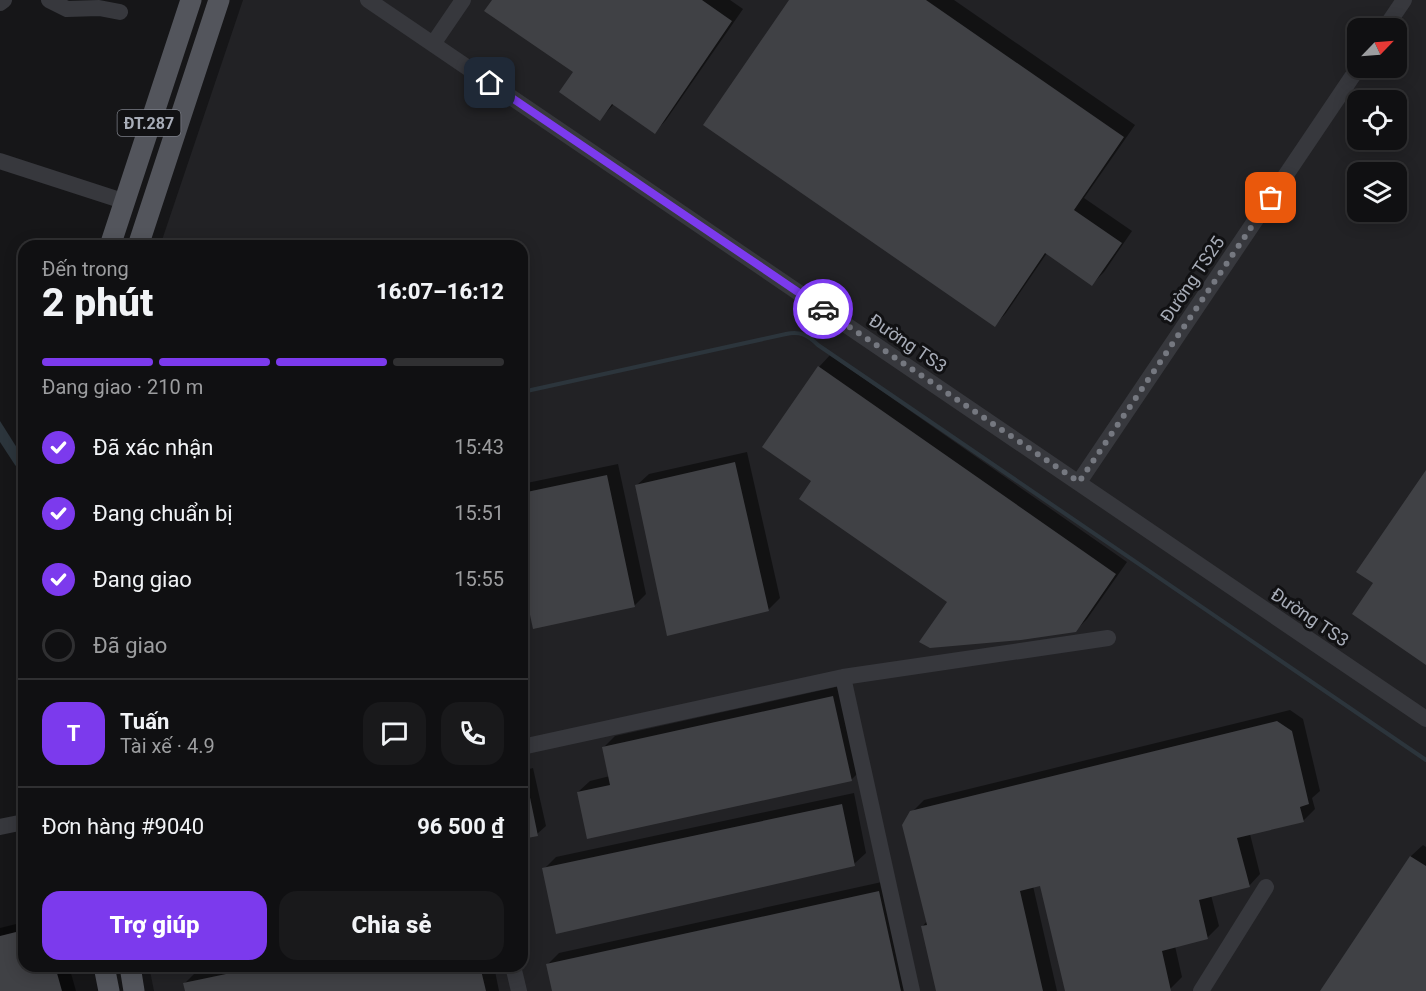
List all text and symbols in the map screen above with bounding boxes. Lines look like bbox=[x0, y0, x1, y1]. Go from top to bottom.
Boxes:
north arrow bbox=[1347, 18, 1407, 78]
map controls bbox=[1347, 18, 1407, 222]
pin bbox=[464, 57, 515, 108]
icon: home bbox=[473, 66, 506, 99]
button: locate bbox=[1347, 90, 1407, 150]
road number: ĐT.287 bbox=[118, 110, 180, 136]
button: layers bbox=[1347, 162, 1407, 222]
pin bbox=[1245, 172, 1296, 223]
icon: bag bbox=[1254, 181, 1287, 214]
street label: Đường TS25 bbox=[1156, 232, 1228, 326]
text: Đến trong bbox=[42, 257, 129, 281]
text: 16:07–16:12 bbox=[376, 279, 504, 304]
courier bbox=[793, 279, 853, 339]
text: 2 phút bbox=[42, 280, 153, 326]
icon: car bbox=[807, 293, 840, 326]
street label: Đường TS3 bbox=[865, 309, 951, 377]
text: Đang giao · 210 m bbox=[42, 375, 203, 399]
icon: check bbox=[42, 431, 75, 464]
text: Đã xác nhận bbox=[93, 435, 213, 460]
text: 15:43 bbox=[454, 435, 504, 459]
icon: check bbox=[42, 497, 75, 530]
text: Đang chuẩn bị bbox=[93, 501, 233, 526]
text: 15:51 bbox=[454, 501, 504, 525]
icon: check bbox=[42, 563, 75, 596]
text: Đang giao bbox=[93, 567, 192, 592]
text: 15:55 bbox=[454, 567, 504, 591]
street label: Đường TS3 bbox=[1267, 583, 1353, 651]
text: Đã giao bbox=[93, 633, 167, 658]
button: chat bbox=[363, 702, 426, 765]
button: phone bbox=[441, 702, 504, 765]
text: Tuấn bbox=[120, 709, 169, 734]
text: T bbox=[67, 721, 80, 746]
text: Tài xế · 4.9 bbox=[120, 734, 215, 758]
text: Đơn hàng #9040 bbox=[42, 814, 204, 839]
text: 96 500 ₫ bbox=[417, 814, 504, 839]
button: Trợ giúp bbox=[42, 891, 267, 960]
button: Chia sẻ bbox=[279, 891, 504, 960]

